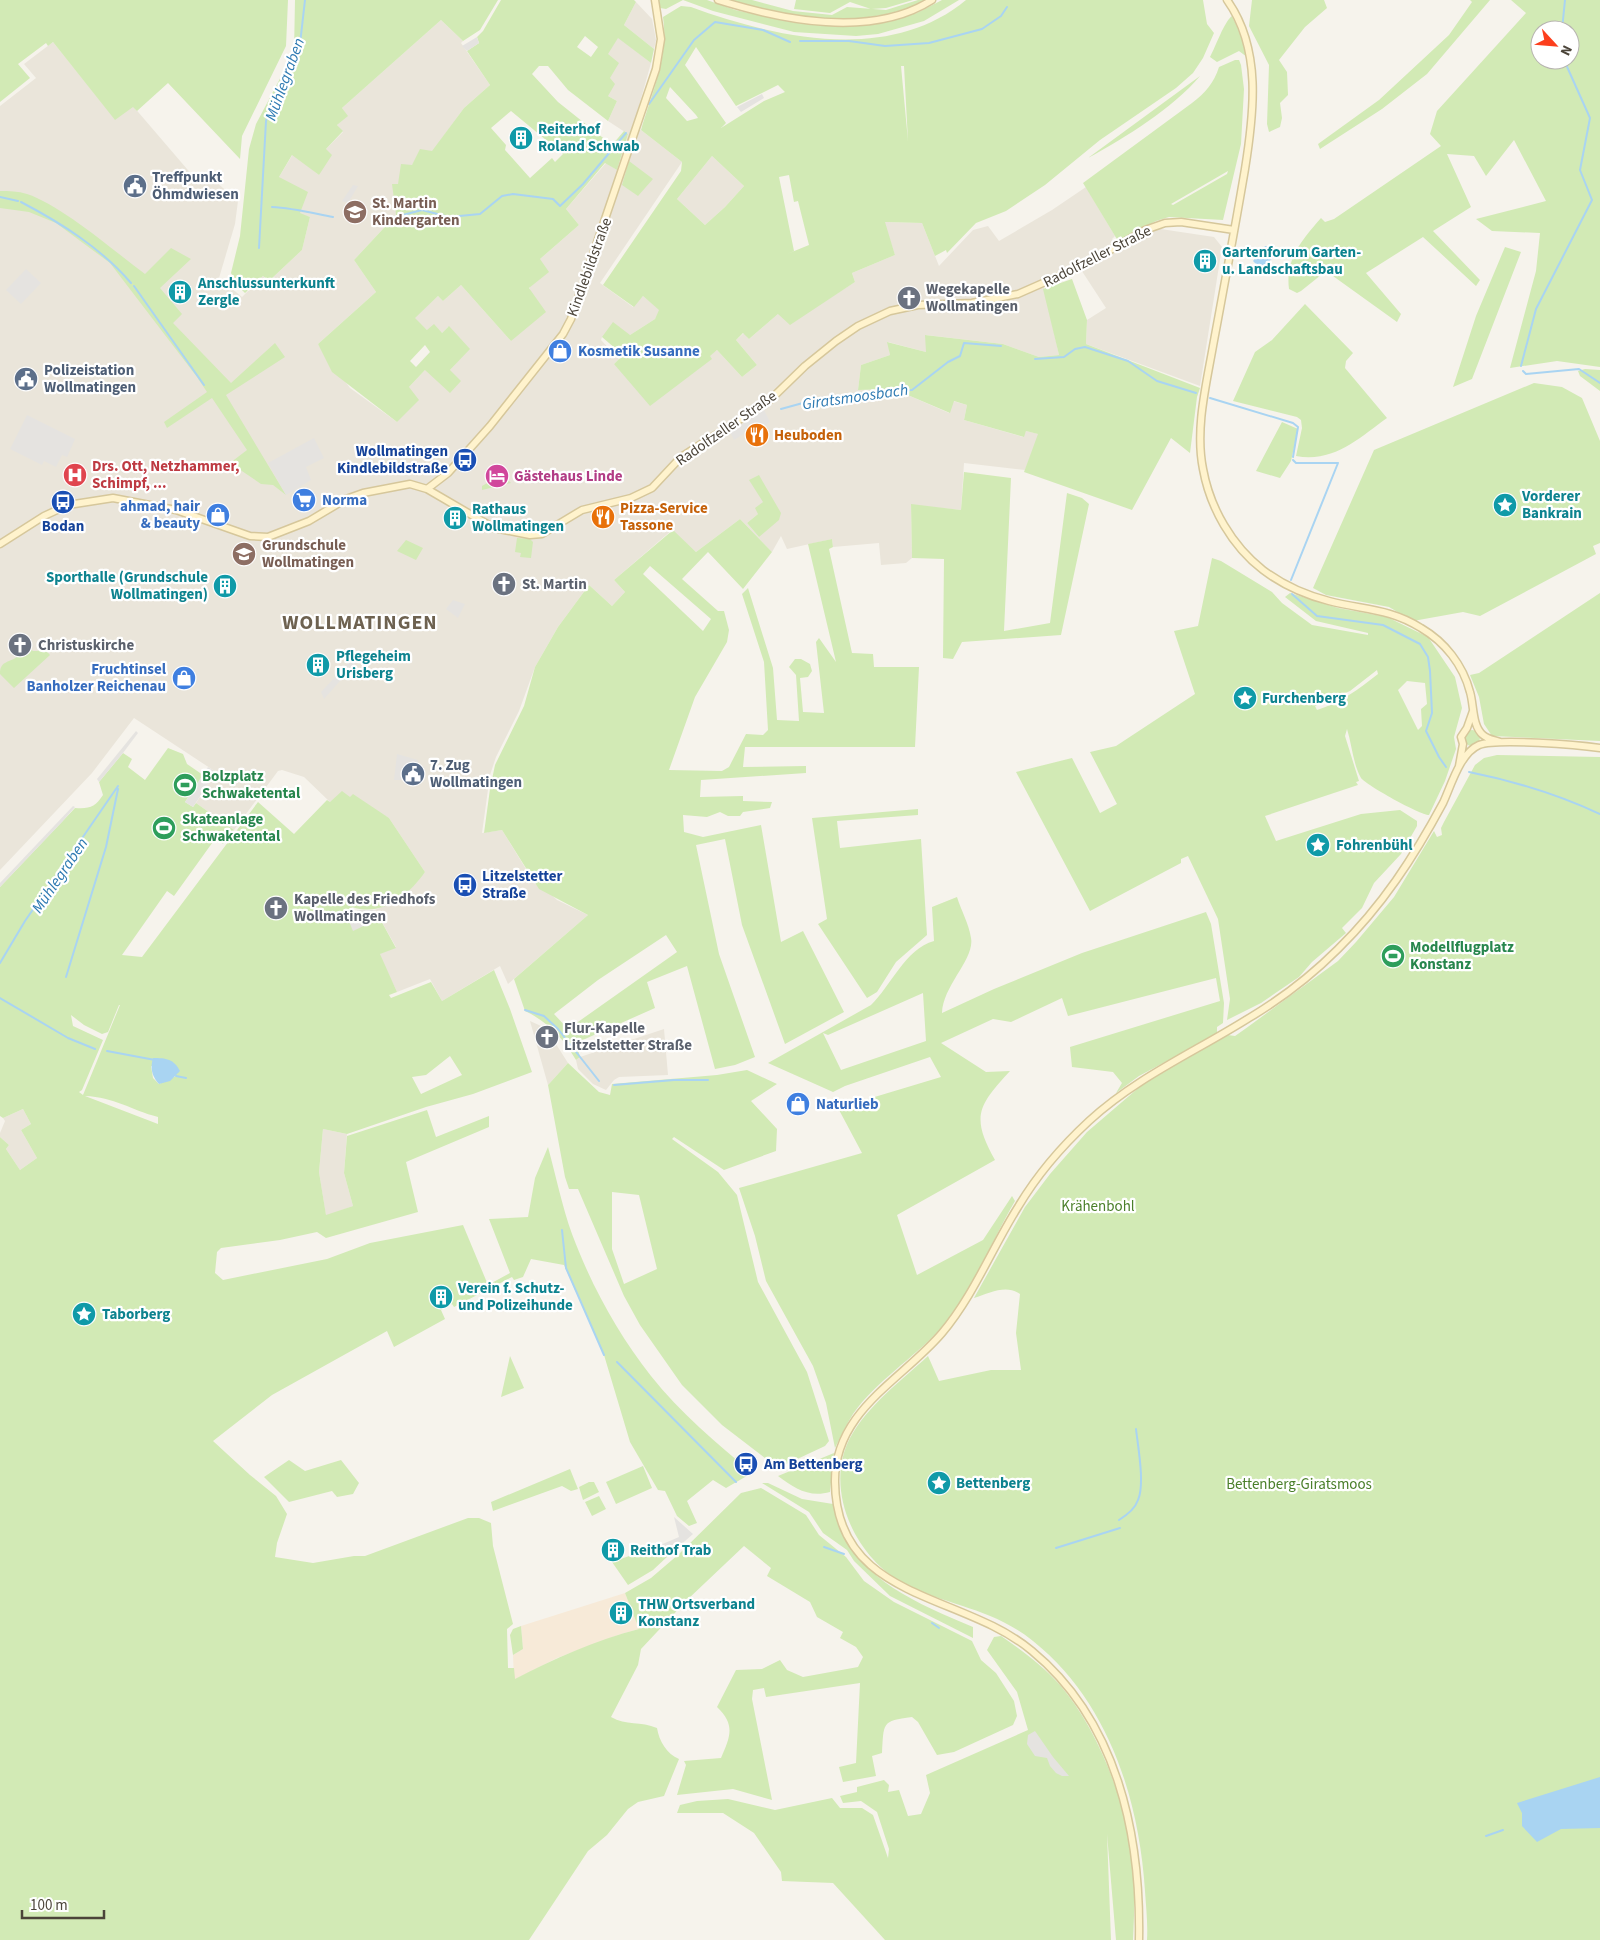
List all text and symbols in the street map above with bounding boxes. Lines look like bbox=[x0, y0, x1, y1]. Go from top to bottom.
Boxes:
north arrow bbox=[1530, 20, 1580, 70]
water label: Mühlegraben bbox=[260, 35, 310, 124]
text: N bbox=[1555, 42, 1577, 59]
place label: Reiterhof Roland Schwab bbox=[538, 119, 640, 157]
building icon: Reiterhof Roland Schwab bbox=[508, 125, 534, 151]
place label: Treffpunkt Öhmdwiesen bbox=[152, 167, 239, 205]
public building icon: Treffpunkt Öhmdwiesen bbox=[122, 173, 148, 199]
place label: St. Martin Kindergarten bbox=[372, 193, 460, 231]
school or university icon: St. Martin Kindergarten bbox=[342, 199, 368, 225]
street label: Kindlebildstraße bbox=[562, 215, 617, 320]
street label: Radolfzeller Straße bbox=[1040, 220, 1155, 293]
place label: Gartenforum Garten- u. Landschaftsbau bbox=[1222, 242, 1361, 280]
building icon: Gartenforum Garten- u. Landschaftsbau bbox=[1192, 248, 1218, 274]
place label: Anschlussunterkunft Zergle bbox=[197, 273, 336, 311]
building icon: Anschlussunterkunft Zergle bbox=[167, 279, 193, 305]
place label: Wegekapelle Wollmatingen bbox=[926, 279, 1018, 317]
church icon: Wegekapelle Wollmatingen bbox=[896, 285, 922, 311]
shop icon: Kosmetik Susanne bbox=[547, 338, 573, 364]
place label: Kosmetik Susanne bbox=[578, 341, 700, 362]
place label: Polizeistation Wollmatingen bbox=[44, 360, 136, 398]
public building icon: Polizeistation Wollmatingen bbox=[13, 366, 39, 392]
water label: Giratsmoosbach bbox=[801, 379, 910, 415]
street label: Radolfzeller Straße bbox=[672, 386, 781, 471]
restaurant icon: Heuboden bbox=[744, 422, 770, 448]
place label: Heuboden bbox=[774, 425, 842, 446]
place label: Wollmatingen Kindlebildstraße bbox=[337, 441, 448, 479]
bus stop icon: Wollmatingen Kindlebildstraße bbox=[452, 447, 478, 473]
place label: Drs. Ott, Netzhammer, Schimpf, ... bbox=[92, 456, 240, 494]
hospital icon: Drs. Ott, Netzhammer, Schimpf, ... bbox=[62, 462, 88, 488]
hotel icon: Gästehaus Linde bbox=[484, 463, 510, 489]
place label: Gästehaus Linde bbox=[514, 466, 623, 487]
place label: Vorderer Bankrain bbox=[1521, 486, 1582, 524]
supermarket icon: Norma bbox=[291, 487, 317, 513]
bus stop icon: Bodan bbox=[50, 489, 76, 515]
place label: Norma bbox=[322, 490, 367, 511]
place icon: Vorderer Bankrain bbox=[1492, 492, 1518, 518]
place label: ahmad, hair & beauty bbox=[120, 496, 200, 534]
place label: Pizza-Service Tassone bbox=[620, 498, 708, 536]
place label: Rathaus Wollmatingen bbox=[472, 499, 564, 537]
shop icon: ahmad, hair & beauty bbox=[205, 502, 231, 528]
restaurant icon: Pizza-Service Tassone bbox=[590, 504, 616, 530]
building icon: Rathaus Wollmatingen bbox=[442, 505, 468, 531]
place label: Bodan bbox=[42, 516, 84, 537]
place label: Grundschule Wollmatingen bbox=[262, 535, 354, 573]
school or university icon: Grundschule Wollmatingen bbox=[231, 541, 257, 567]
place label: Sporthalle (Grundschule Wollmatingen) bbox=[46, 567, 208, 605]
church icon: St. Martin bbox=[491, 571, 517, 597]
building icon: Sporthalle (Grundschule Wollmatingen) bbox=[212, 573, 238, 599]
place label: St. Martin bbox=[522, 574, 587, 595]
district label: WOLLMATINGEN bbox=[282, 609, 438, 637]
church icon: Christuskirche bbox=[7, 632, 33, 658]
place label: Christuskirche bbox=[38, 635, 134, 656]
place label: Pflegeheim Urisberg bbox=[336, 646, 411, 684]
building icon: Pflegeheim Urisberg bbox=[305, 652, 331, 678]
place label: Fruchtinsel Banholzer Reichenau bbox=[26, 659, 167, 697]
shop icon: Fruchtinsel Banholzer Reichenau bbox=[171, 665, 197, 691]
place icon: Furchenberg bbox=[1232, 685, 1258, 711]
place label: Furchenberg bbox=[1262, 688, 1346, 709]
place label: 7. Zug Wollmatingen bbox=[430, 755, 522, 793]
public building icon: 7. Zug Wollmatingen bbox=[400, 761, 426, 787]
place label: Bolzplatz Schwaketental bbox=[202, 766, 301, 804]
sports icon: Bolzplatz Schwaketental bbox=[172, 772, 198, 798]
place label: Skateanlage Schwaketental bbox=[182, 809, 281, 847]
sports icon: Skateanlage Schwaketental bbox=[151, 815, 177, 841]
place icon: Fohrenbühl bbox=[1305, 832, 1331, 858]
water label: Mühlegraben bbox=[26, 833, 93, 918]
place label: Fohrenbühl bbox=[1336, 835, 1413, 856]
place label: Litzelstetter Straße bbox=[482, 866, 563, 904]
bus stop icon: Litzelstetter Straße bbox=[452, 872, 478, 898]
place label: Kapelle des Friedhofs Wollmatingen bbox=[294, 889, 436, 927]
church icon: Kapelle des Friedhofs Wollmatingen bbox=[263, 895, 289, 921]
place label: Modellflugplatz Konstanz bbox=[1410, 937, 1514, 975]
sports icon: Modellflugplatz Konstanz bbox=[1380, 943, 1406, 969]
place label: Flur-Kapelle Litzelstetter Straße bbox=[564, 1018, 692, 1056]
church icon: Flur-Kapelle Litzelstetter Straße bbox=[534, 1024, 560, 1050]
shop icon: Naturlieb bbox=[785, 1091, 811, 1117]
place label: Naturlieb bbox=[816, 1094, 879, 1115]
park label: Krähenbohl bbox=[1061, 1196, 1135, 1217]
place label: Verein f. Schutz- und Polizeihunde bbox=[457, 1278, 573, 1316]
building icon: Verein f. Schutz- und Polizeihunde bbox=[428, 1284, 454, 1310]
place icon: Taborberg bbox=[71, 1301, 97, 1327]
place label: Taborberg bbox=[102, 1304, 170, 1325]
bus stop icon: Am Bettenberg bbox=[733, 1451, 759, 1477]
place label: Am Bettenberg bbox=[763, 1454, 863, 1475]
place icon: Bettenberg bbox=[926, 1470, 952, 1496]
place label: Bettenberg bbox=[956, 1473, 1030, 1494]
park label: Bettenberg-Giratsmoos bbox=[1226, 1474, 1372, 1495]
building icon: Reithof Trab bbox=[600, 1537, 626, 1563]
place label: Reithof Trab bbox=[630, 1540, 712, 1561]
place label: THW Ortsverband Konstanz bbox=[638, 1594, 755, 1632]
building icon: THW Ortsverband Konstanz bbox=[608, 1600, 634, 1626]
scale bar bbox=[22, 1888, 105, 1920]
text: 100 m bbox=[30, 1895, 68, 1916]

